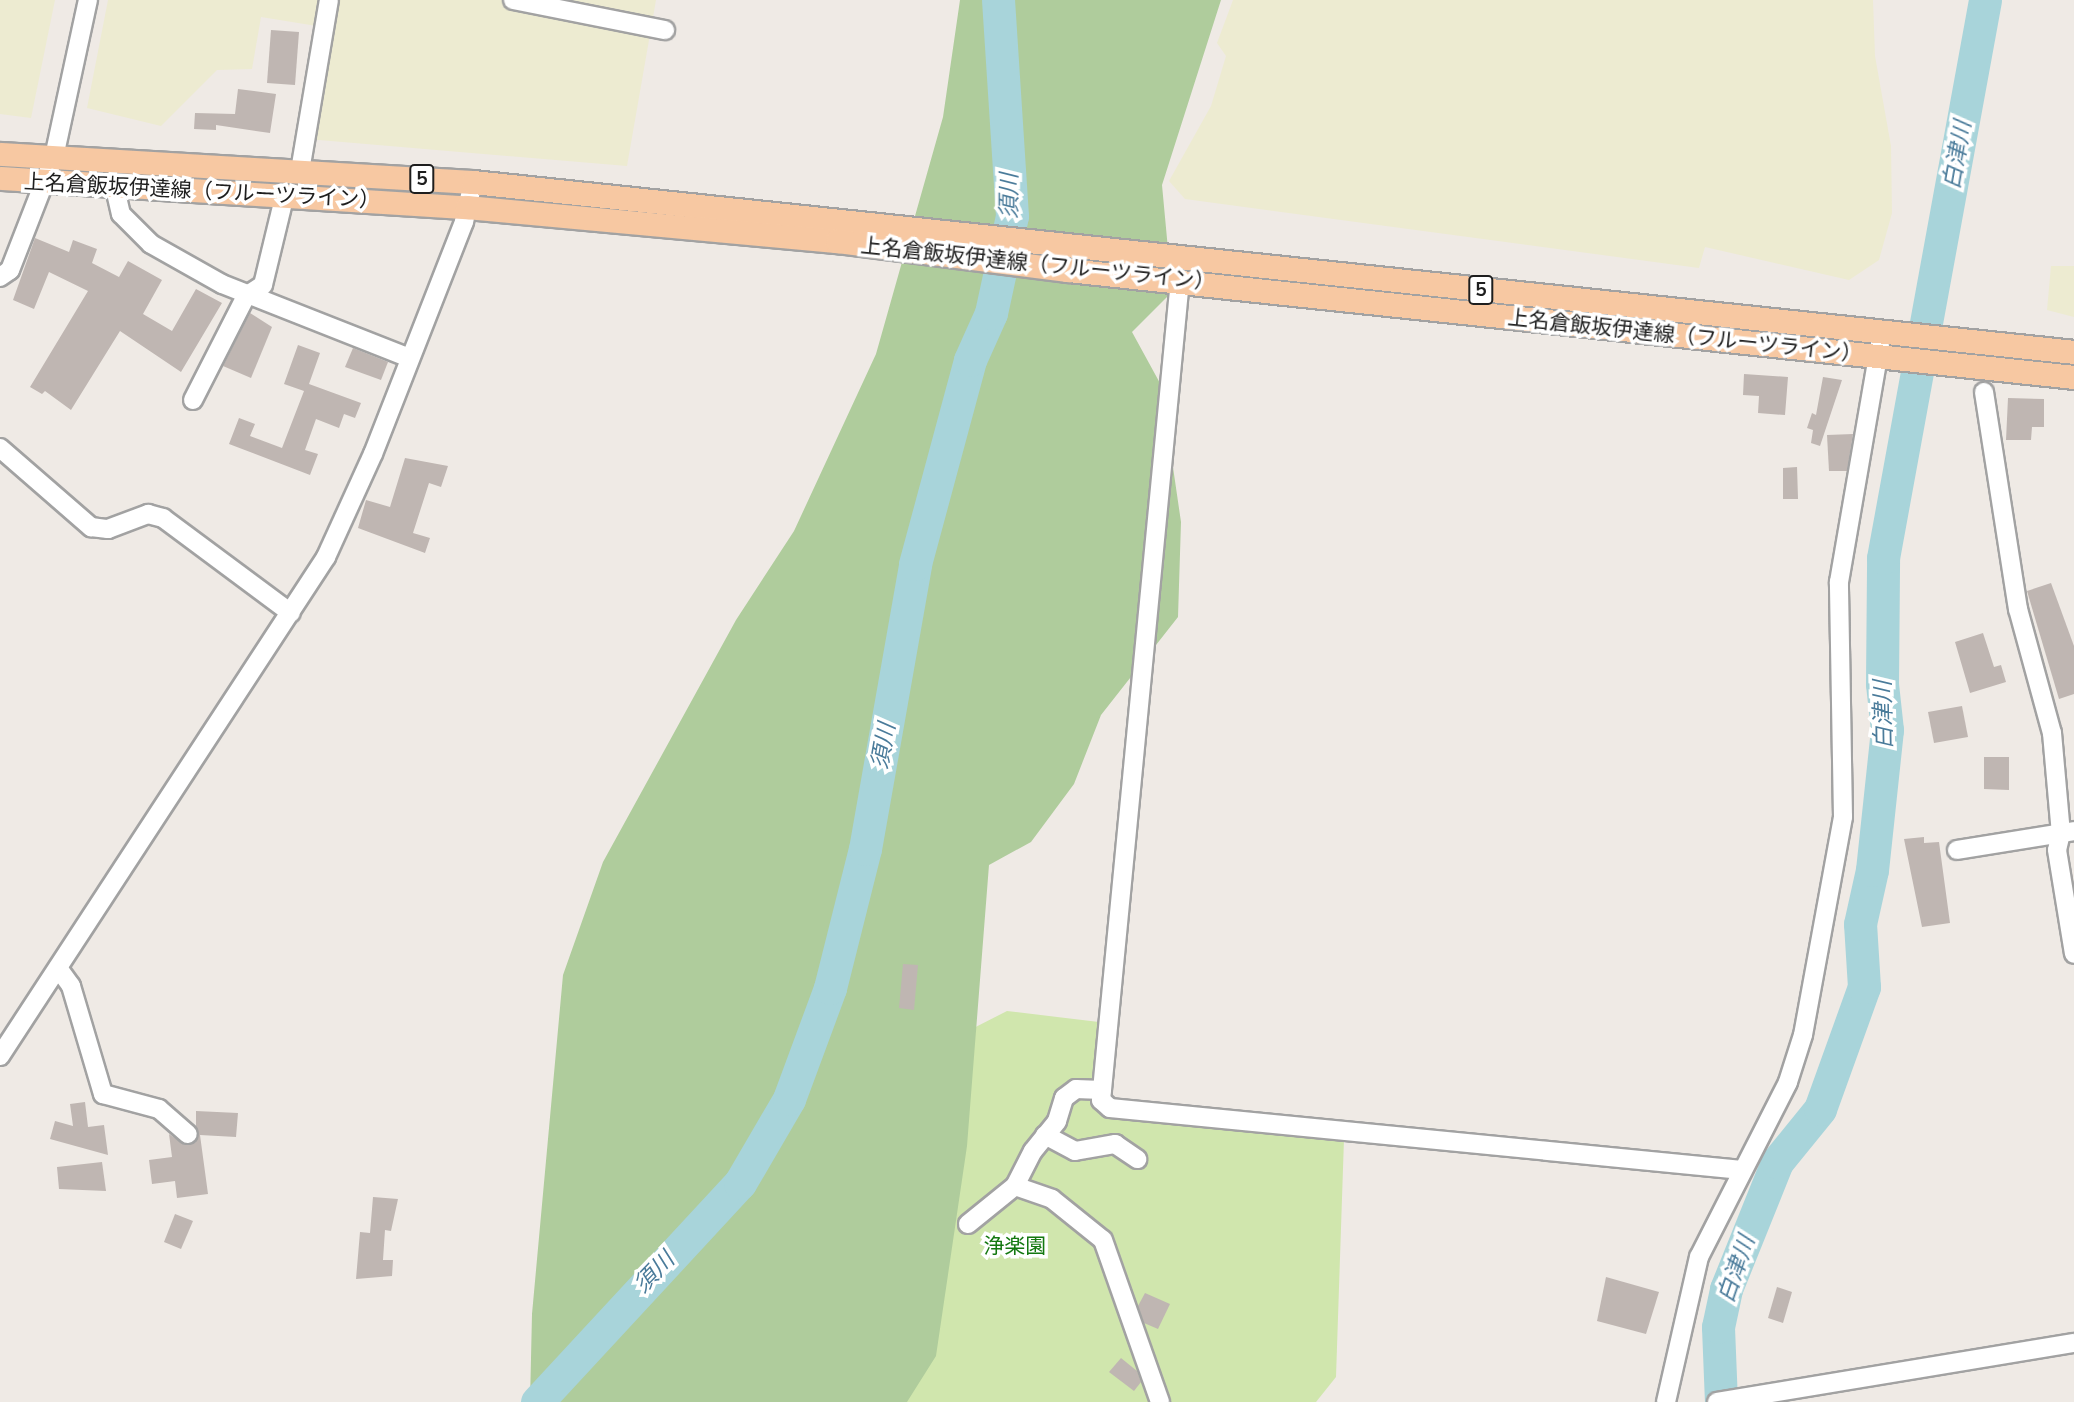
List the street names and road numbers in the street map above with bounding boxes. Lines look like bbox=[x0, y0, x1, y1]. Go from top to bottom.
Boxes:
road number: 5 bbox=[408, 164, 436, 195]
street label: 上名倉飯坂伊達線（フルーツライン） bbox=[23, 168, 381, 212]
street label: 上名倉飯坂伊達線（フルーツライン） bbox=[859, 232, 1217, 294]
road number: 5 bbox=[1467, 274, 1495, 306]
street label: 上名倉飯坂伊達線（フルーツライン） bbox=[1506, 304, 1864, 366]

